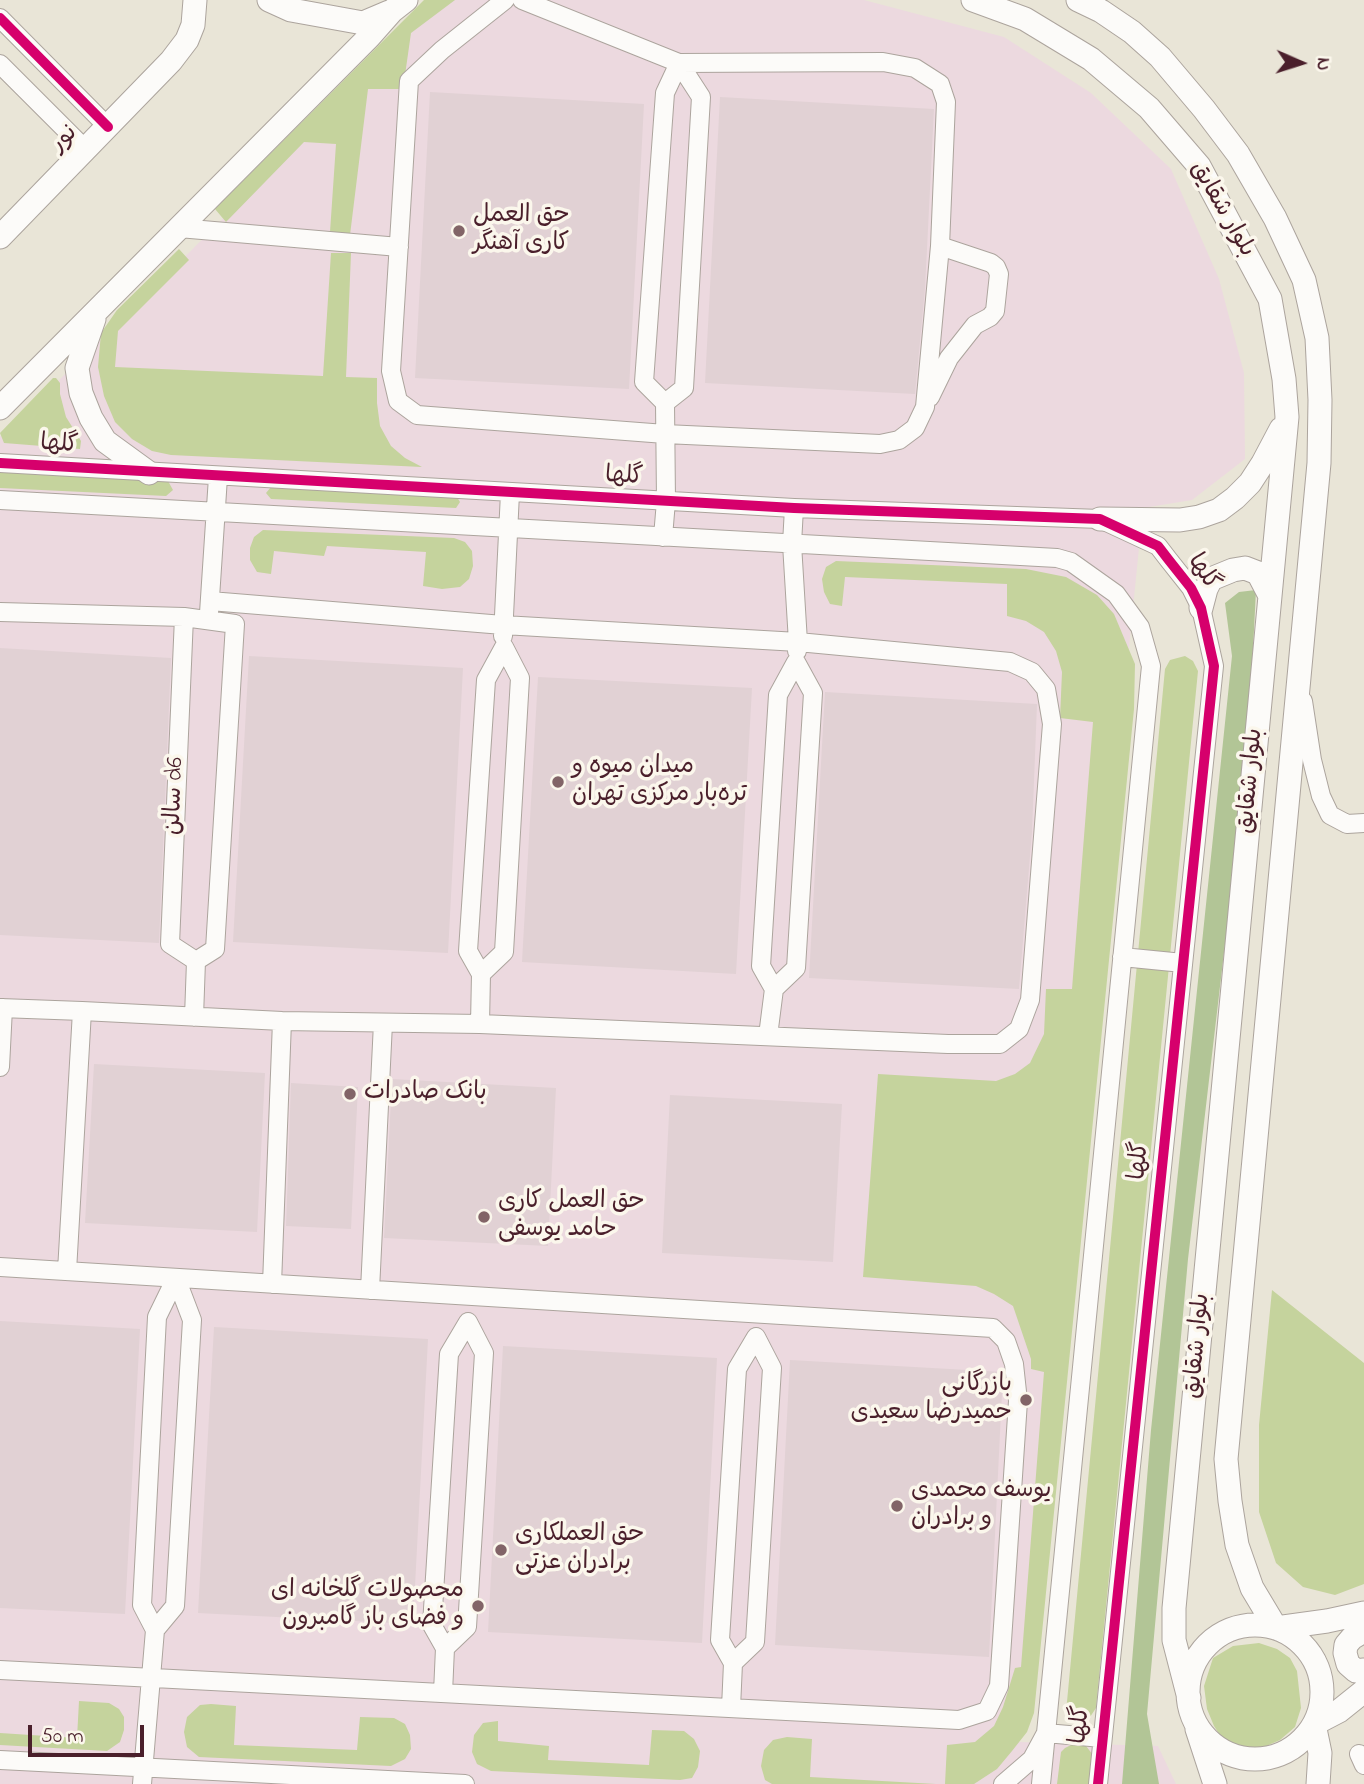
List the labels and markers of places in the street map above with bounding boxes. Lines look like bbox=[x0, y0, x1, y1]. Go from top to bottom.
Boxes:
place label: حق العمل کاری آهنگر bbox=[473, 203, 570, 259]
marker: حق العمل کاری آهنگر bbox=[451, 223, 467, 239]
place label: میدان میوه و تره‌بار مرکزی تهران bbox=[572, 754, 747, 810]
marker: میدان میوه و تره‌بار مرکزی تهران bbox=[550, 774, 566, 790]
place label: بانک صادرات bbox=[364, 1080, 487, 1108]
marker: بانک صادرات bbox=[342, 1086, 358, 1102]
place label: حق العمل کاری حامد یوسفی bbox=[498, 1189, 645, 1245]
marker: حق العمل کاری حامد یوسفی bbox=[476, 1209, 492, 1225]
place label: بازرگانی حمیدرضا سعیدی bbox=[850, 1372, 1012, 1428]
marker: بازرگانی حمیدرضا سعیدی bbox=[1018, 1392, 1034, 1408]
place label: یوسف محمدی و برادران bbox=[911, 1478, 1051, 1534]
marker: یوسف محمدی و برادران bbox=[889, 1498, 905, 1514]
place label: حق العملکاری برادران عزتی bbox=[515, 1522, 644, 1578]
marker: حق العملکاری برادران عزتی bbox=[493, 1542, 509, 1558]
place label: محصولات گلخانه ای و فضای باز گامبرون bbox=[271, 1578, 464, 1634]
marker: محصولات گلخانه ای و فضای باز گامبرون bbox=[470, 1598, 486, 1614]

